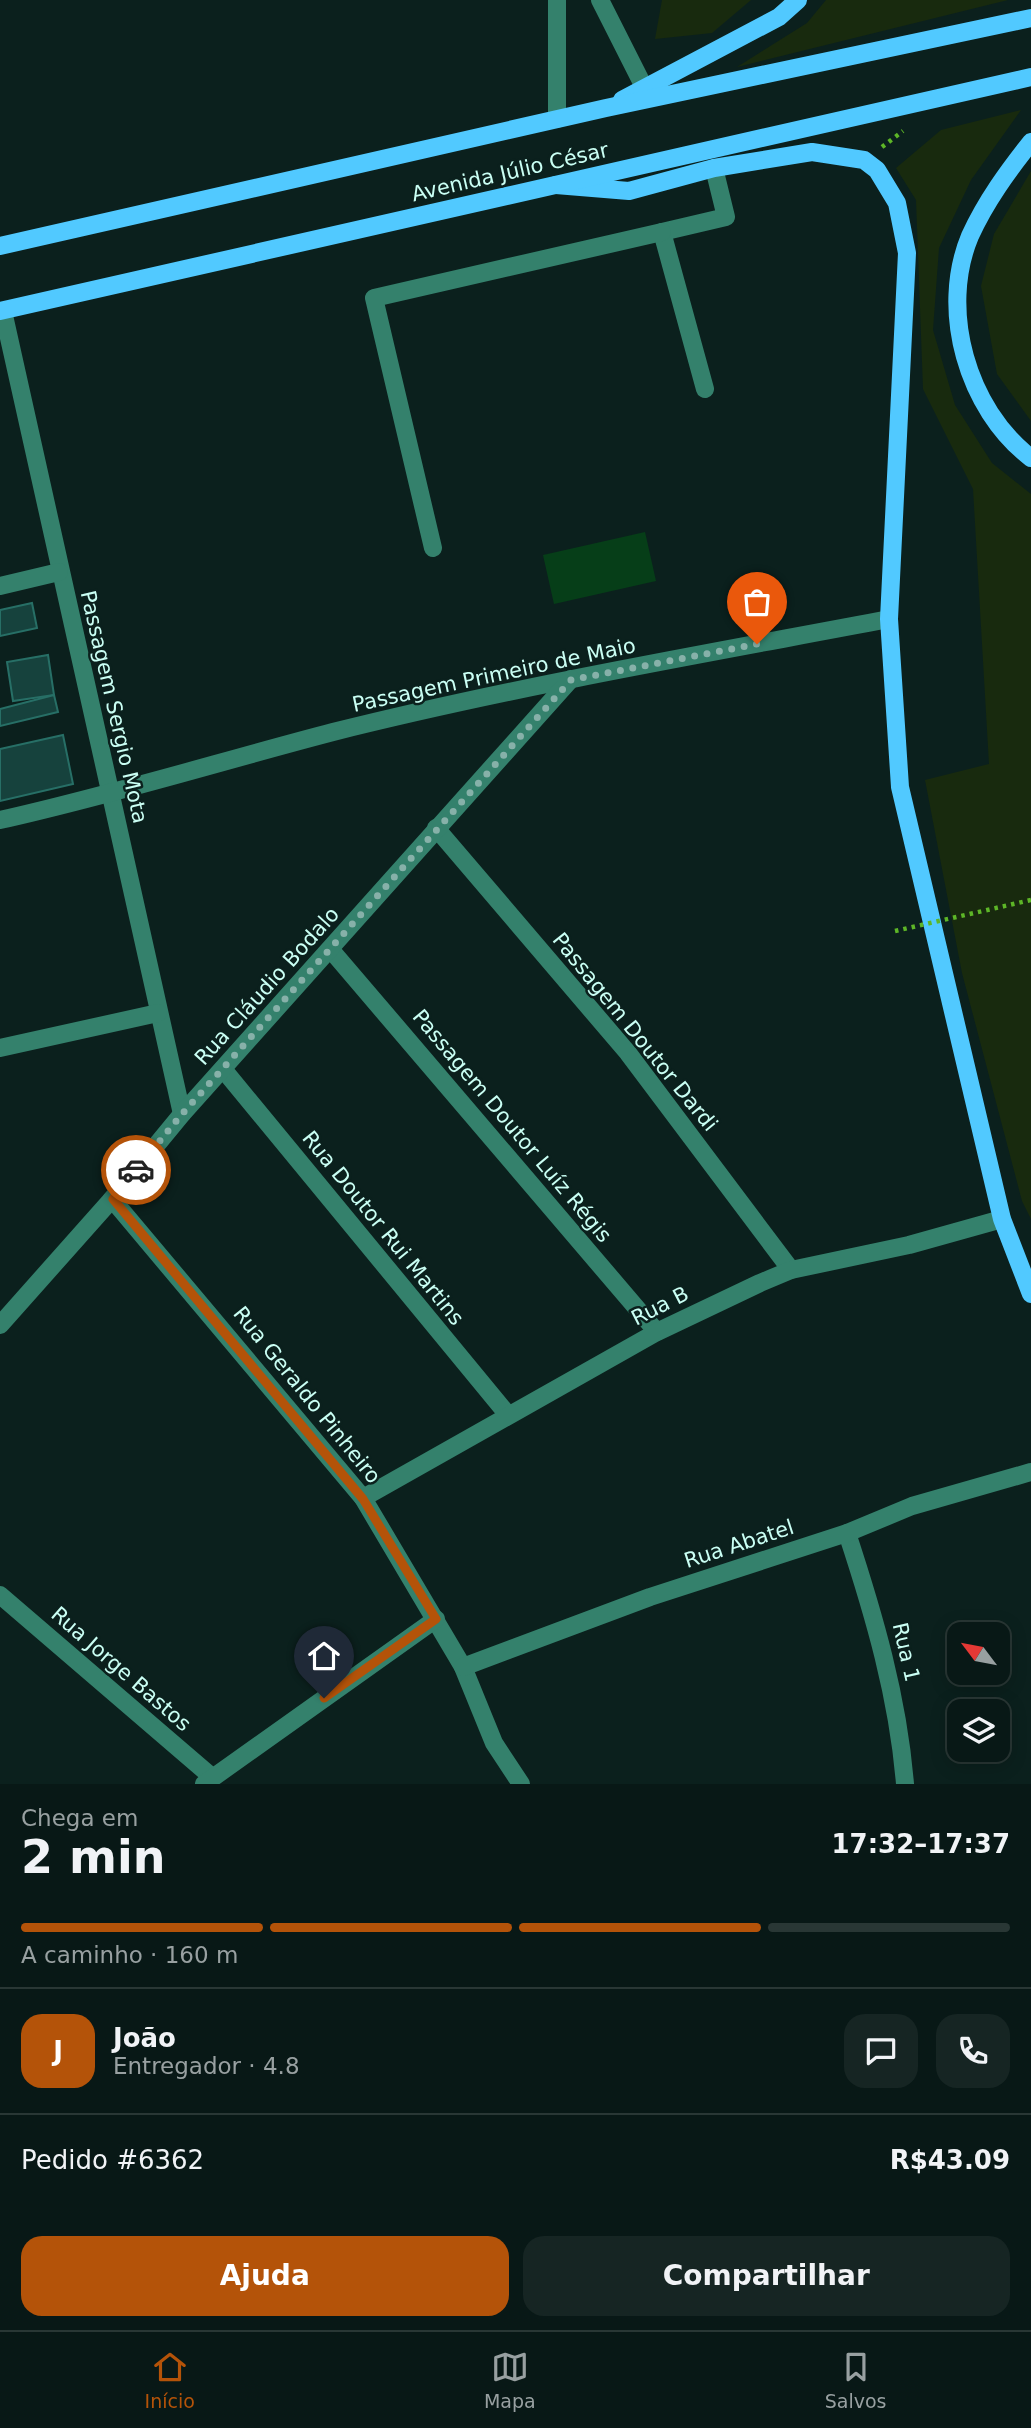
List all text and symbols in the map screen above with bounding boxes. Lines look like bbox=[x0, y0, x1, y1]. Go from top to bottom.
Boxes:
street label: Avenida Júlio César bbox=[409, 138, 611, 206]
pin bbox=[727, 572, 787, 644]
icon: bag bbox=[738, 583, 776, 621]
street label: Passagem Sergio Mota bbox=[76, 588, 152, 826]
street label: Passagem Primeiro de Maio bbox=[350, 633, 638, 717]
street label: Rua Cláudio Bodalo bbox=[190, 902, 344, 1070]
street label: Passagem Doutor Dardi bbox=[548, 928, 722, 1136]
street label: Passagem Doutor Luíz Régis bbox=[408, 1005, 616, 1247]
street label: Rua Doutor Rui Martins bbox=[297, 1126, 469, 1330]
courier bbox=[101, 1135, 171, 1205]
icon: car bbox=[117, 1151, 155, 1189]
street label: Rua B bbox=[627, 1281, 693, 1331]
street label: Rua Geraldo Pinheiro bbox=[228, 1302, 386, 1488]
street label: Rua Abatel bbox=[681, 1515, 797, 1573]
street label: Rua Jorge Bastos bbox=[46, 1602, 196, 1736]
street label: Rua 1 bbox=[888, 1620, 924, 1684]
north arrow bbox=[947, 1622, 1010, 1685]
map controls bbox=[947, 1622, 1010, 1762]
pin bbox=[294, 1626, 354, 1698]
icon: home bbox=[305, 1637, 343, 1675]
button: layers bbox=[947, 1699, 1010, 1762]
text: Chega em bbox=[21, 1805, 138, 1831]
text: 17:32–17:37 bbox=[831, 1829, 1010, 1859]
text: 2 min bbox=[21, 1830, 165, 1884]
text: A caminho · 160 m bbox=[21, 1942, 238, 1968]
button: chat bbox=[844, 2014, 918, 2088]
button: phone bbox=[936, 2014, 1010, 2088]
text: João bbox=[113, 2023, 176, 2053]
text: J bbox=[53, 2036, 63, 2066]
text: Entregador · 4.8 bbox=[113, 2053, 300, 2079]
text: Pedido #6362 bbox=[21, 2145, 204, 2175]
text: R$43.09 bbox=[890, 2145, 1010, 2175]
button: Ajuda bbox=[21, 2236, 509, 2316]
button: Compartilhar bbox=[523, 2236, 1010, 2316]
tab: Início bbox=[145, 2348, 195, 2412]
tab: Mapa bbox=[484, 2348, 536, 2412]
tab: Salvos bbox=[825, 2348, 886, 2412]

